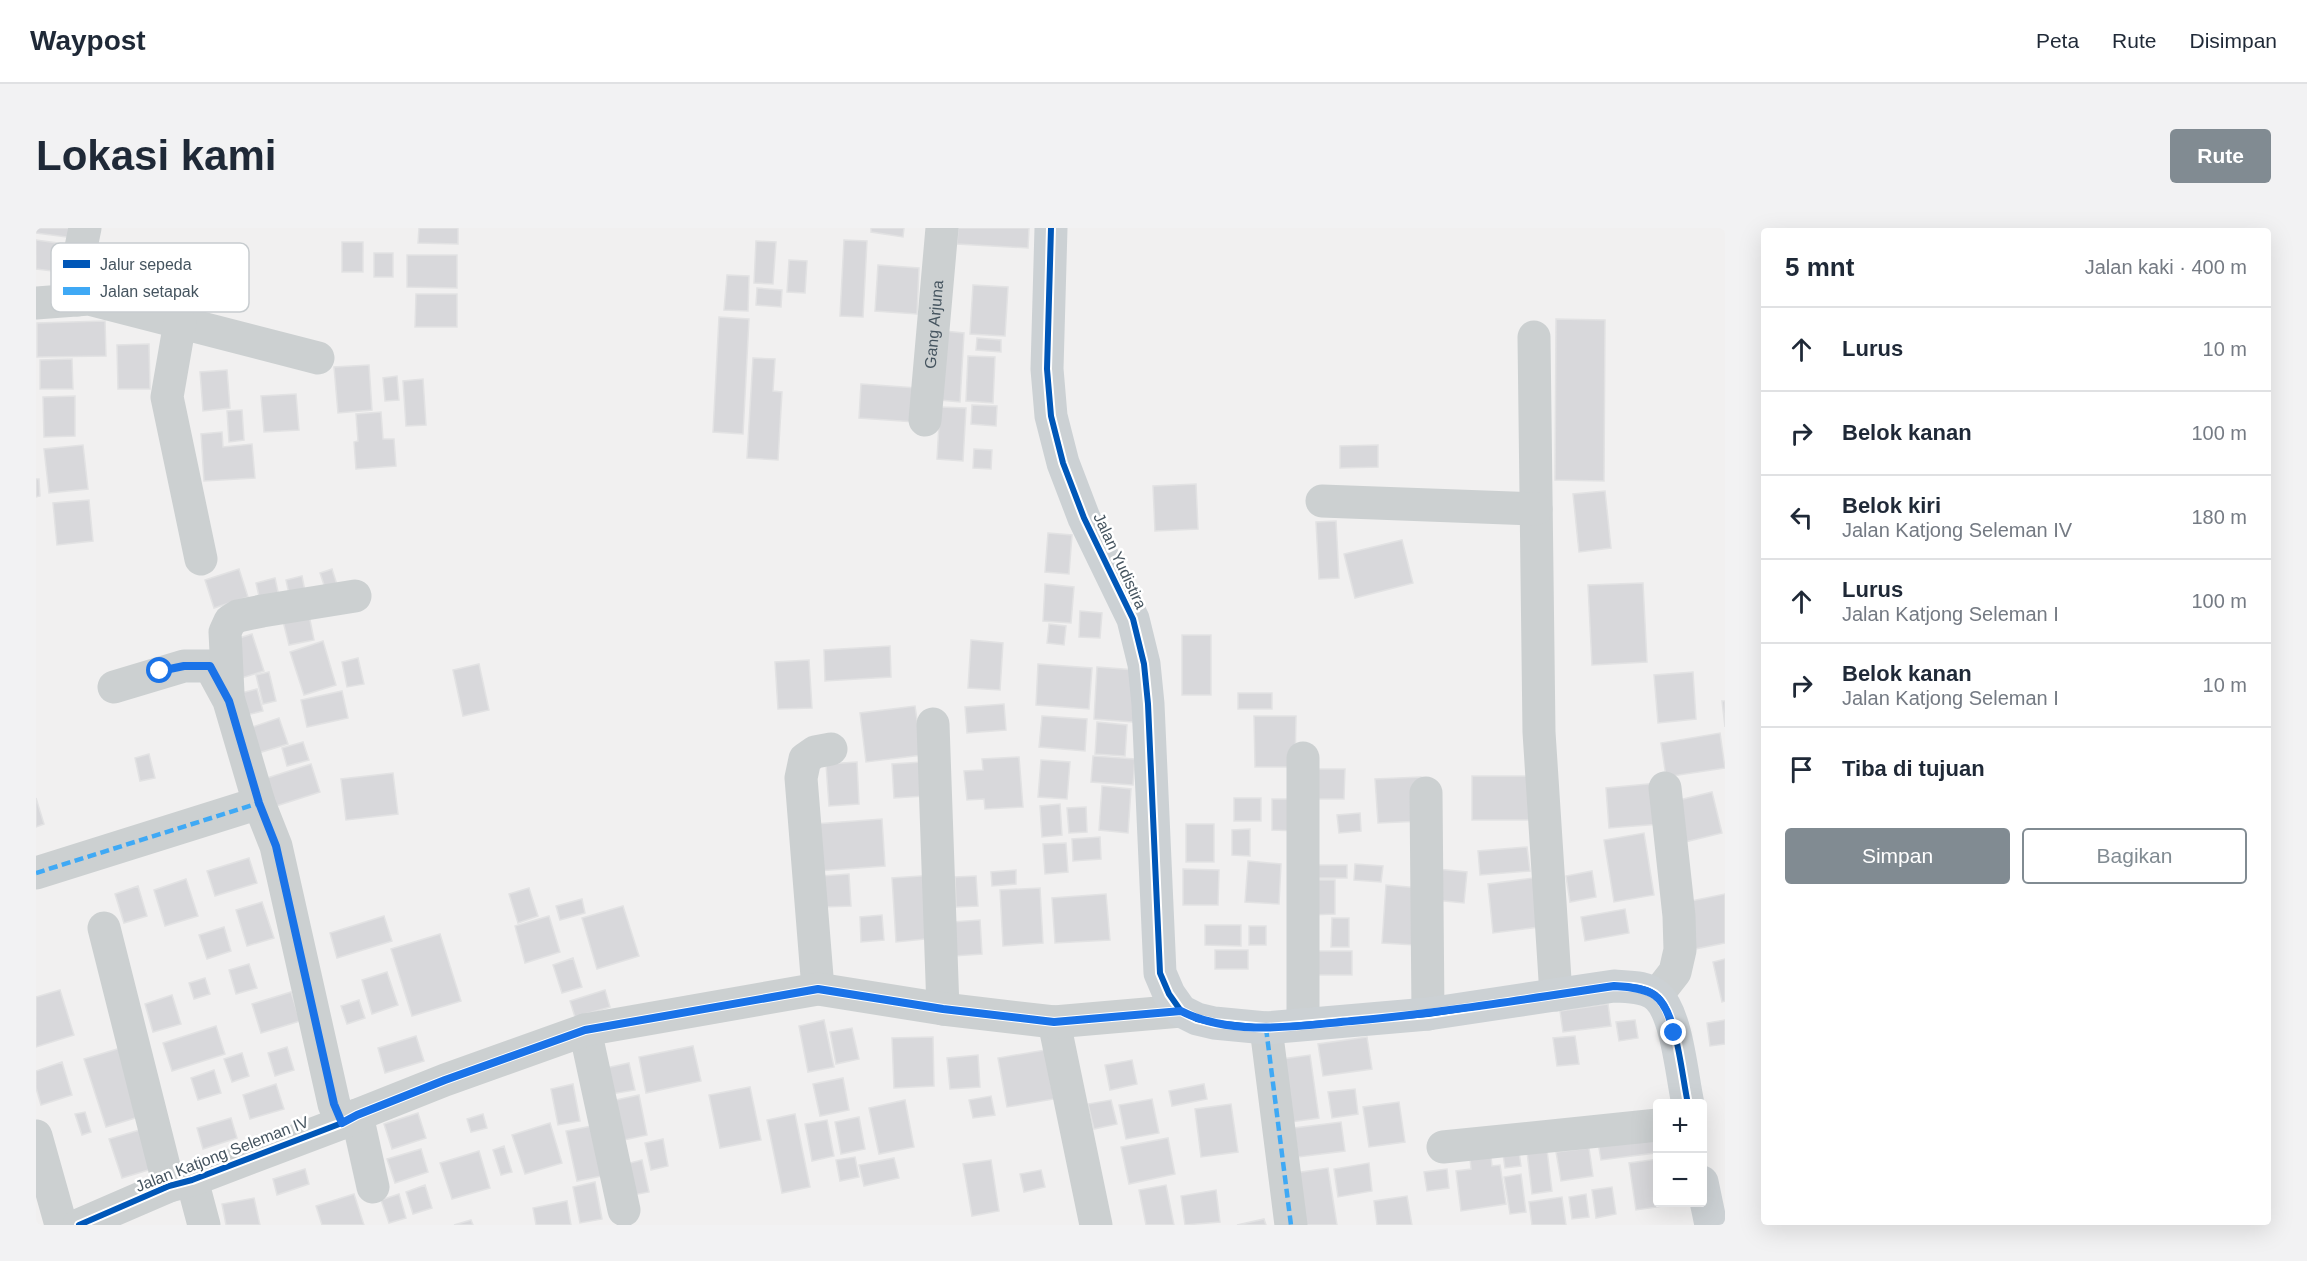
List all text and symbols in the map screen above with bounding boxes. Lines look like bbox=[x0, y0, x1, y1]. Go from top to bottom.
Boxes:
text: Waypost bbox=[30, 25, 146, 56]
text: Peta bbox=[2036, 29, 2079, 52]
text: Rute bbox=[2112, 29, 2156, 52]
text: Disimpan bbox=[2189, 29, 2277, 52]
button: Rute bbox=[2170, 129, 2271, 183]
text: Lokasi kami bbox=[36, 132, 276, 179]
legend bbox=[51, 243, 249, 312]
text: 5 mnt bbox=[1785, 252, 1854, 282]
text: Jalur sepeda bbox=[100, 256, 192, 273]
text: Jalan kaki · 400 m bbox=[2085, 256, 2247, 278]
street label: Gang Arjuna bbox=[921, 279, 946, 369]
text: Jalan setapak bbox=[100, 283, 200, 300]
icon: ahead bbox=[1785, 333, 1818, 366]
text: Lurus bbox=[1842, 336, 1903, 361]
text: 10 m bbox=[2203, 338, 2247, 360]
icon: right bbox=[1785, 417, 1818, 450]
text: Belok kanan bbox=[1842, 420, 1972, 445]
text: 100 m bbox=[2191, 422, 2247, 444]
text: Belok kiri bbox=[1842, 493, 1941, 518]
icon: left bbox=[1785, 501, 1818, 534]
text: 180 m bbox=[2191, 506, 2247, 528]
street label: Jalan Yudistira bbox=[1090, 510, 1150, 612]
text: Jalan Katjong Seleman IV bbox=[1842, 519, 2072, 541]
text: Lurus bbox=[1842, 577, 1903, 602]
icon: ahead bbox=[1785, 585, 1818, 618]
text: 100 m bbox=[2191, 590, 2247, 612]
text: Jalan Katjong Seleman I bbox=[1842, 603, 2059, 625]
route start bbox=[146, 657, 172, 683]
text: Belok kanan bbox=[1842, 661, 1972, 686]
icon: right bbox=[1785, 669, 1818, 702]
text: 10 m bbox=[2203, 674, 2247, 696]
text: Jalan Katjong Seleman I bbox=[1842, 687, 2059, 709]
icon: arrive bbox=[1785, 753, 1818, 786]
text: Tiba di tujuan bbox=[1842, 756, 1985, 781]
button: Simpan bbox=[1785, 828, 2010, 884]
button: Bagikan bbox=[2022, 828, 2247, 884]
route end bbox=[1660, 1019, 1686, 1045]
map controls bbox=[1653, 1099, 1707, 1207]
button: + bbox=[1653, 1099, 1707, 1153]
street label: Jalan Katjong Seleman IV bbox=[133, 1113, 311, 1195]
button: − bbox=[1653, 1153, 1707, 1207]

